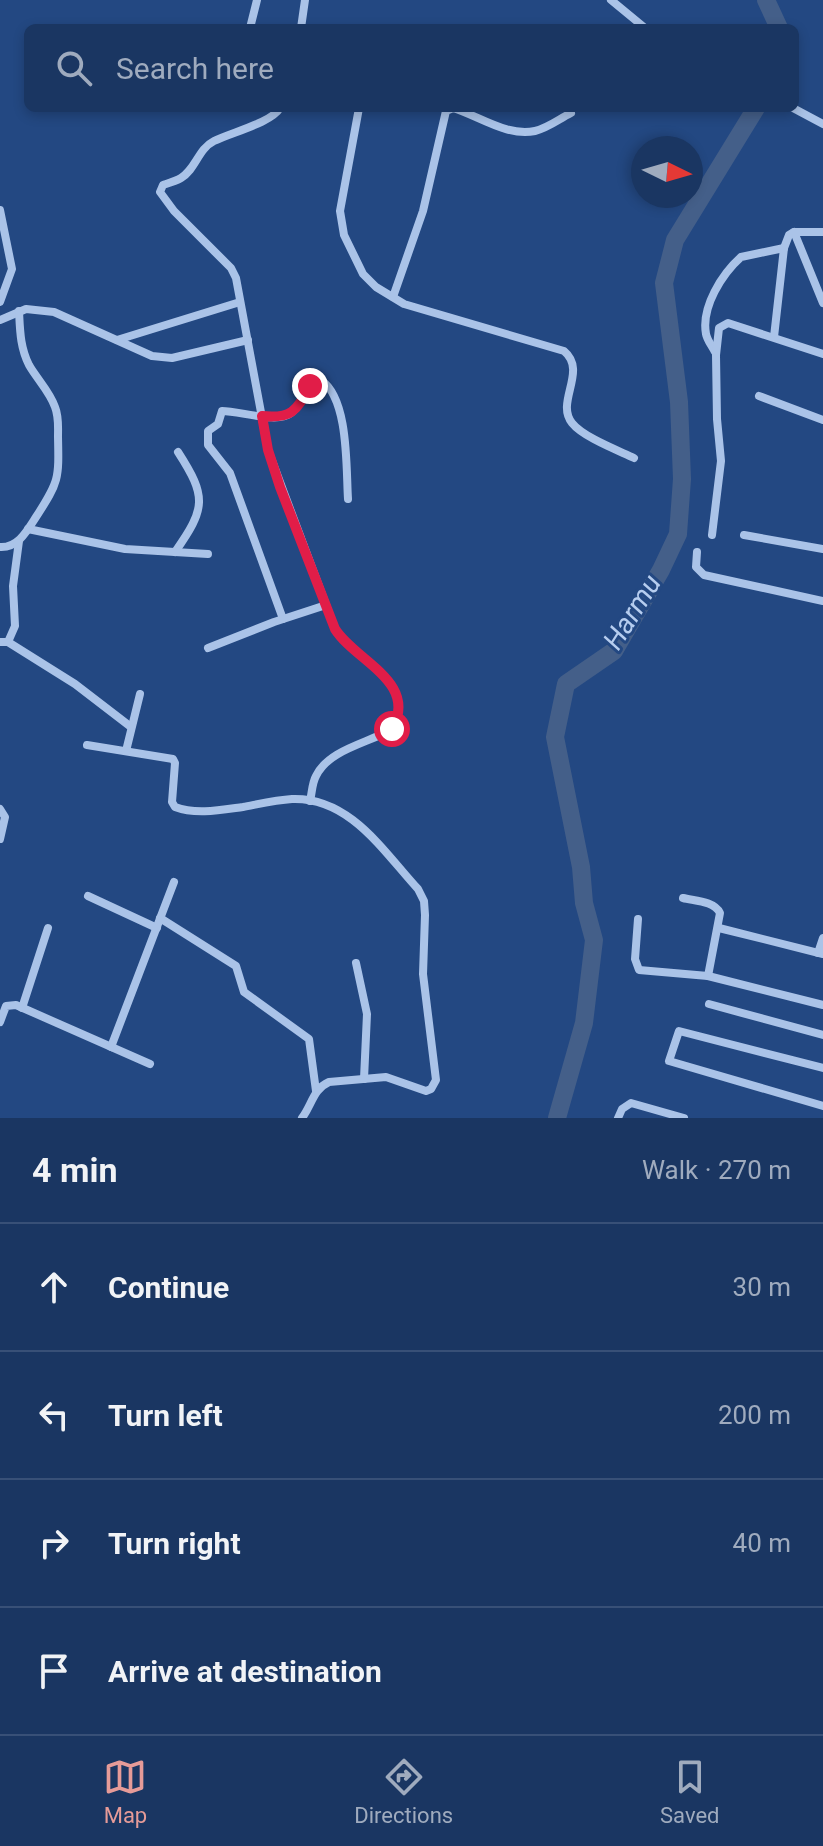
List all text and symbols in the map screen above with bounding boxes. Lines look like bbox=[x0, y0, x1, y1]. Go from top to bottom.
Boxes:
search box bbox=[24, 24, 799, 112]
icon: search bbox=[52, 46, 96, 90]
text: Search here bbox=[116, 51, 274, 86]
north arrow bbox=[631, 136, 703, 208]
route end bbox=[292, 368, 328, 404]
water label: Harmu bbox=[596, 568, 668, 656]
route start bbox=[374, 711, 410, 747]
text: 4 min bbox=[32, 1150, 117, 1190]
text: Walk · 270 m bbox=[642, 1155, 791, 1185]
icon: ahead bbox=[32, 1265, 76, 1309]
text: Continue bbox=[108, 1270, 229, 1305]
text: 30 m bbox=[733, 1272, 791, 1302]
icon: left bbox=[32, 1393, 76, 1437]
text: Turn left bbox=[108, 1398, 223, 1433]
text: 200 m bbox=[718, 1400, 791, 1430]
icon: right bbox=[32, 1521, 76, 1565]
text: Turn right bbox=[108, 1526, 241, 1561]
text: 40 m bbox=[733, 1528, 791, 1558]
icon: arrive bbox=[32, 1649, 76, 1693]
text: Arrive at destination bbox=[108, 1654, 382, 1689]
tab: Map bbox=[103, 1755, 147, 1828]
tab: Directions bbox=[354, 1755, 453, 1828]
tab: Saved bbox=[660, 1755, 720, 1828]

